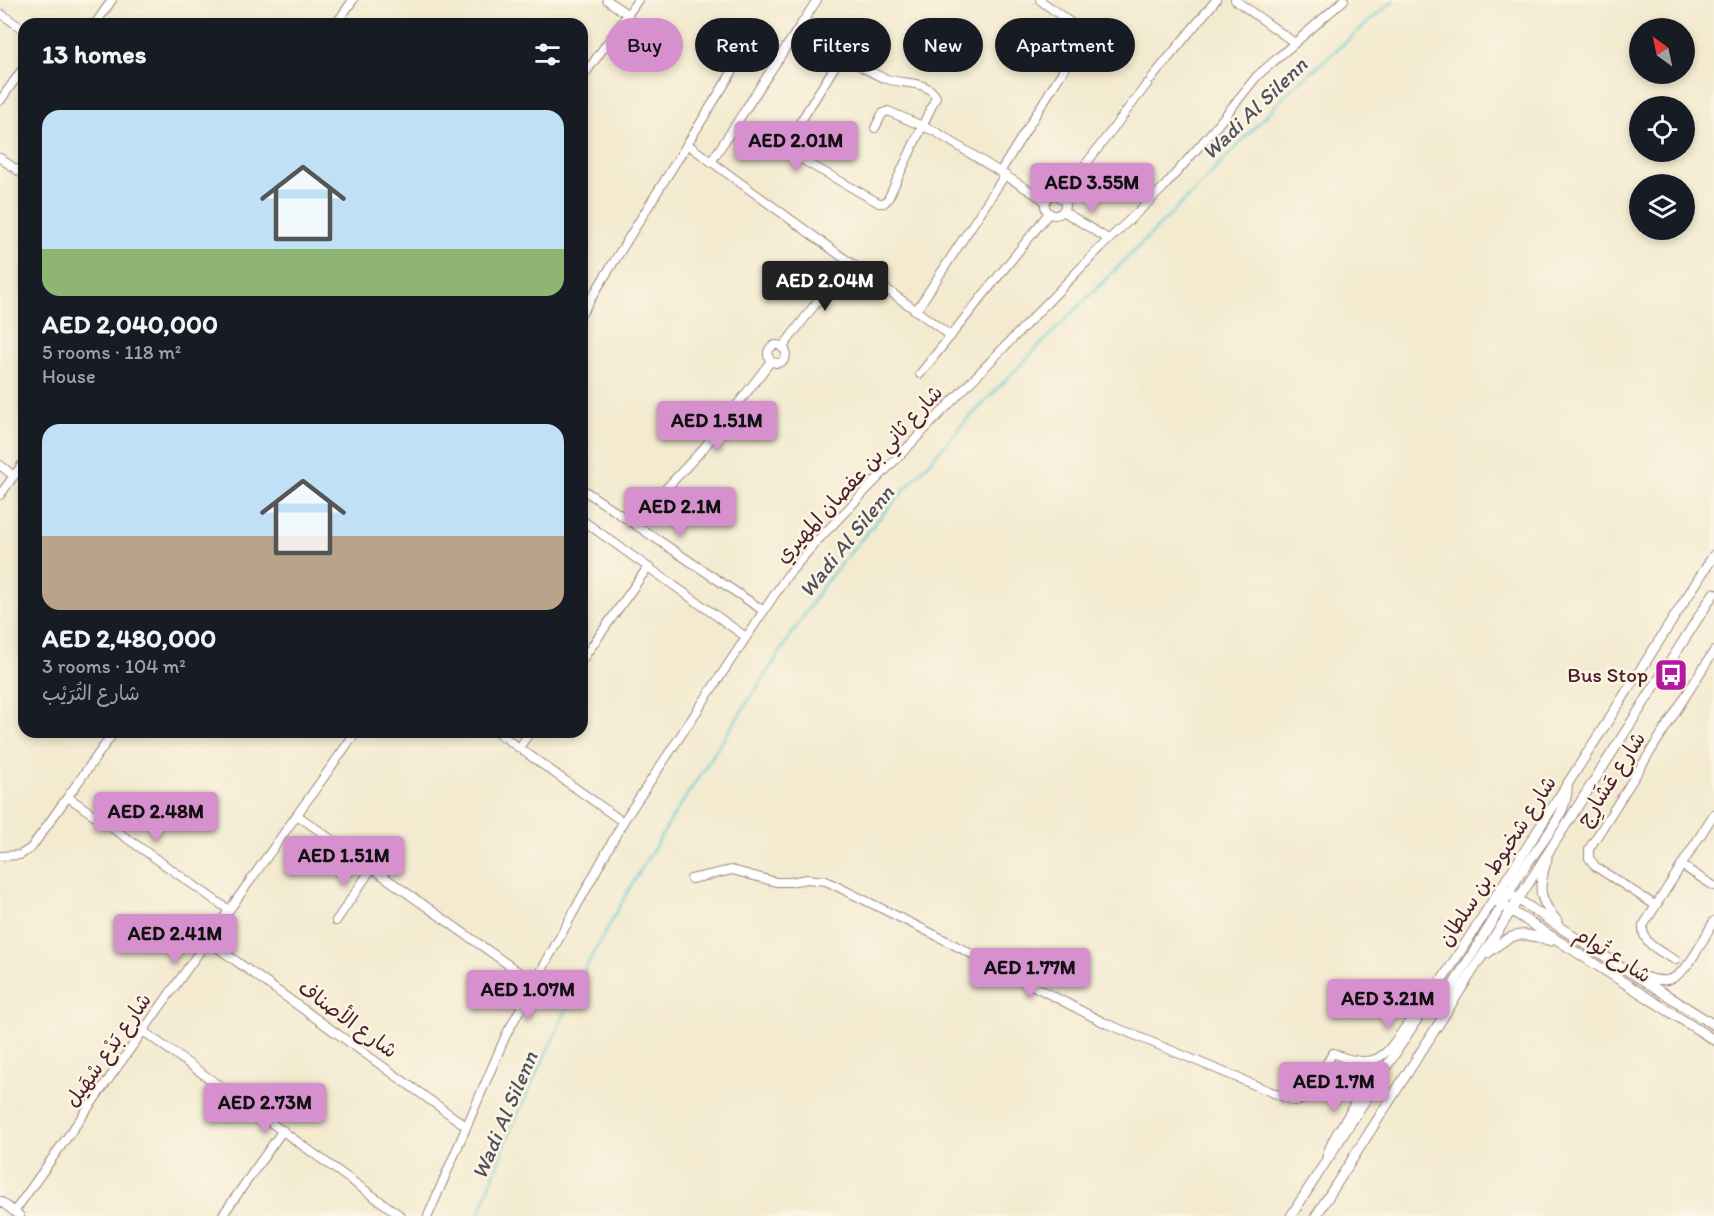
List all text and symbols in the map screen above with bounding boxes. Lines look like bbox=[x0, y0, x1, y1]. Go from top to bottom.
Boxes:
chip: Buy bbox=[606, 18, 683, 72]
chip: Rent bbox=[695, 18, 779, 72]
chip: Filters bbox=[791, 18, 891, 72]
chip: New bbox=[903, 18, 983, 72]
chip: Apartment bbox=[995, 18, 1135, 72]
north arrow bbox=[1629, 18, 1695, 84]
map controls bbox=[1629, 18, 1695, 240]
text: 13 homes bbox=[42, 38, 146, 70]
icon: filters bbox=[531, 38, 564, 71]
water label: Wadi Al Silenn bbox=[1196, 51, 1313, 165]
button: locate bbox=[1629, 96, 1695, 162]
pin: AED 2.01M bbox=[727, 121, 865, 172]
text: AED 2.01M bbox=[749, 128, 843, 152]
icon: home bbox=[249, 149, 357, 257]
pin: AED 3.55M bbox=[1023, 163, 1161, 214]
text: AED 3.55M bbox=[1045, 170, 1139, 194]
button: layers bbox=[1629, 174, 1695, 240]
pin: AED 2.04M bbox=[756, 261, 894, 312]
text: AED 2.04M bbox=[776, 268, 874, 292]
text: AED 2,040,000 bbox=[42, 308, 218, 340]
text: 5 rooms · 118 m² bbox=[42, 340, 181, 364]
text: House bbox=[42, 364, 96, 388]
street label: شارع ثاني بن عفصان المهيري bbox=[770, 380, 953, 573]
pin: AED 1.51M bbox=[648, 401, 786, 452]
text: AED 1.51M bbox=[671, 408, 763, 432]
icon: home bbox=[249, 463, 357, 571]
water label: Wadi Al Silenn bbox=[793, 480, 900, 603]
pin: AED 2.1M bbox=[618, 487, 742, 538]
text: AED 2.1M bbox=[639, 494, 721, 518]
text: AED 2,480,000 bbox=[42, 622, 216, 654]
text: 3 rooms · 104 m² bbox=[42, 654, 186, 678]
bus stop icon: Bus Stop bbox=[1653, 657, 1689, 693]
place label: Bus Stop bbox=[1567, 662, 1648, 687]
text: شارع الثُرَيْب bbox=[42, 681, 140, 705]
street label: شارع عَشَارِج bbox=[1571, 727, 1654, 833]
street label: شارع شخبوط بن سلطان bbox=[1432, 771, 1564, 952]
pin: AED 2.48M bbox=[87, 792, 225, 843]
text: AED 2.48M bbox=[108, 799, 204, 823]
pin: AED 1.51M bbox=[275, 836, 413, 887]
text: AED 1.51M bbox=[298, 843, 390, 867]
pin: AED 2.41M bbox=[106, 914, 244, 965]
text: AED 2.41M bbox=[128, 921, 222, 945]
street label: شارع تُوام bbox=[1568, 921, 1656, 991]
pin: AED 1.77M bbox=[961, 948, 1099, 999]
text: AED 1.77M bbox=[984, 955, 1076, 979]
pin: AED 1.07M bbox=[459, 970, 597, 1021]
street label: شارع الأصناف bbox=[292, 973, 403, 1065]
text: AED 1.07M bbox=[481, 977, 575, 1001]
pin: AED 3.21M bbox=[1319, 979, 1457, 1030]
text: AED 3.21M bbox=[1341, 986, 1435, 1010]
street label: شارع بَدْع سْهَيل bbox=[59, 988, 159, 1113]
water label: Wadi Al Silenn bbox=[465, 1047, 544, 1183]
pin: AED 1.7M bbox=[1272, 1062, 1396, 1113]
text: AED 1.7M bbox=[1293, 1069, 1375, 1093]
pin: AED 2.73M bbox=[196, 1083, 334, 1134]
text: AED 2.73M bbox=[218, 1090, 312, 1114]

